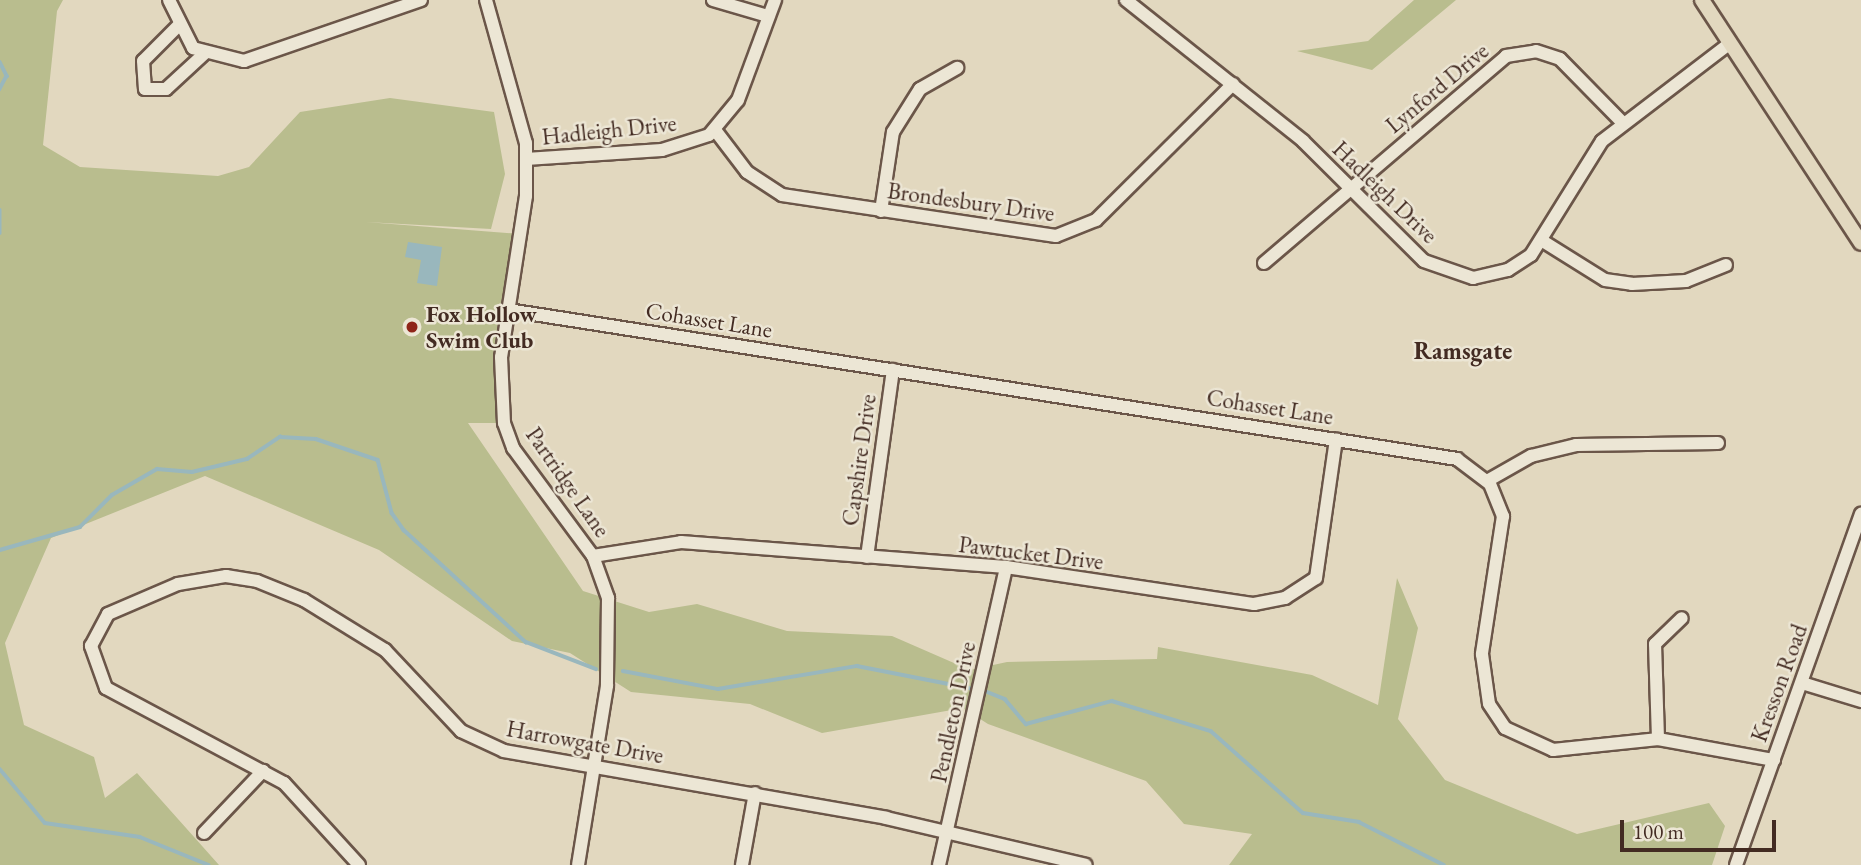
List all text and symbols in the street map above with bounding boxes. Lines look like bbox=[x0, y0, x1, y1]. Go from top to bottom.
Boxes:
street label: Lynford Drive bbox=[1380, 37, 1494, 139]
street label: Hadleigh Drive bbox=[540, 109, 678, 151]
street label: Hadleigh Drive bbox=[1327, 135, 1443, 249]
street label: Brondesbury Drive bbox=[886, 177, 1056, 227]
street label: Cohasset Lane bbox=[644, 296, 774, 344]
place label: Fox Hollow Swim Club bbox=[426, 300, 537, 354]
marker: Fox Hollow Swim Club bbox=[404, 319, 420, 335]
district label: Ramsgate bbox=[1414, 337, 1512, 365]
street label: Cohasset Lane bbox=[1205, 383, 1335, 431]
street label: Capshire Drive bbox=[836, 392, 882, 528]
street label: Partridge Lane bbox=[520, 422, 616, 542]
street label: Pawtucket Drive bbox=[957, 530, 1105, 576]
street label: Kresson Road bbox=[1745, 620, 1813, 746]
street label: Pendleton Drive bbox=[925, 639, 981, 785]
street label: Harrowgate Drive bbox=[504, 715, 666, 769]
scale bar bbox=[1623, 806, 1779, 850]
text: 100 m bbox=[1633, 818, 1684, 845]

